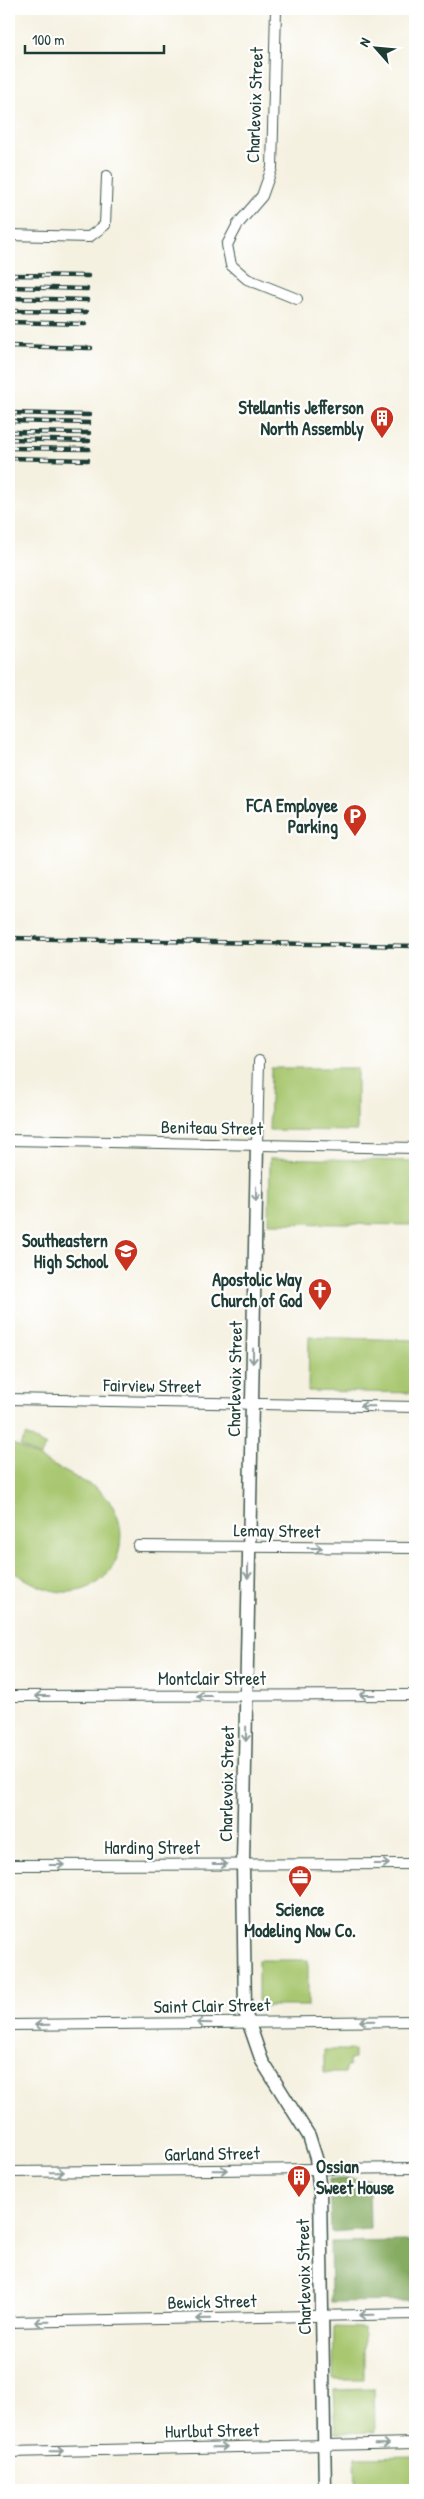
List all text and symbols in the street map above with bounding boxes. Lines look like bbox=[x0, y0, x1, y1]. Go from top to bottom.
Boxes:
scale bar bbox=[25, 22, 164, 54]
north arrow bbox=[352, 22, 402, 72]
text: 100 m bbox=[32, 29, 65, 50]
text: N bbox=[354, 34, 374, 50]
street label: Charlevoix Street bbox=[240, 46, 269, 163]
place label: Stellantis Jefferson North Assembly bbox=[238, 395, 364, 442]
building icon: Stellantis Jefferson North Assembly bbox=[369, 405, 395, 439]
place label: FCA Employee Parking bbox=[246, 793, 339, 840]
parking icon: FCA Employee Parking bbox=[342, 803, 368, 837]
street label: Beniteau Street bbox=[161, 1114, 264, 1141]
one-way arrow bbox=[251, 1185, 261, 1201]
place label: Southeastern High School bbox=[22, 1228, 109, 1275]
school or university icon: Southeastern High School bbox=[113, 1238, 139, 1272]
place label: Apostolic Way Church of God bbox=[211, 1267, 302, 1313]
church icon: Apostolic Way Church of God bbox=[307, 1277, 333, 1311]
street label: Charlevoix Street bbox=[221, 1320, 248, 1437]
one-way arrow bbox=[248, 1348, 257, 1364]
street label: Fairview Street bbox=[102, 1372, 202, 1399]
one-way arrow bbox=[359, 1402, 375, 1411]
street label: Lemay Street bbox=[233, 1517, 321, 1544]
one-way arrow bbox=[306, 1543, 323, 1553]
one-way arrow bbox=[243, 1562, 253, 1579]
street label: Montclair Street bbox=[158, 1666, 267, 1691]
one-way arrow bbox=[359, 1690, 375, 1700]
one-way arrow bbox=[34, 1691, 50, 1701]
one-way arrow bbox=[196, 1691, 212, 1701]
street label: Charlevoix Street bbox=[213, 1725, 240, 1842]
one-way arrow bbox=[241, 1725, 250, 1741]
street label: Harding Street bbox=[104, 1835, 201, 1860]
one-way arrow bbox=[212, 1859, 228, 1869]
one-way arrow bbox=[374, 1859, 390, 1869]
one-way arrow bbox=[49, 1860, 65, 1870]
office icon: Science Modeling Now Co. bbox=[287, 1864, 313, 1898]
place label: Science Modeling Now Co. bbox=[244, 1897, 356, 1944]
street label: Saint Clair Street bbox=[154, 1992, 271, 2019]
one-way arrow bbox=[359, 2016, 375, 2026]
one-way arrow bbox=[196, 2018, 212, 2028]
one-way arrow bbox=[34, 2020, 50, 2030]
street label: Garland Street bbox=[164, 2140, 261, 2167]
place label: Ossian Sweet House bbox=[316, 2154, 395, 2200]
building icon: Ossian Sweet House bbox=[286, 2164, 312, 2198]
one-way arrow bbox=[212, 2165, 228, 2175]
one-way arrow bbox=[49, 2167, 65, 2177]
street label: Charlevoix Street bbox=[290, 2218, 317, 2335]
street label: Bewick Street bbox=[167, 2288, 258, 2315]
one-way arrow bbox=[359, 2311, 375, 2320]
one-way arrow bbox=[196, 2314, 212, 2323]
one-way arrow bbox=[34, 2317, 50, 2327]
street label: Hurlbut Street bbox=[165, 2417, 260, 2444]
one-way arrow bbox=[374, 2439, 390, 2449]
one-way arrow bbox=[212, 2443, 228, 2452]
one-way arrow bbox=[49, 2447, 65, 2456]

